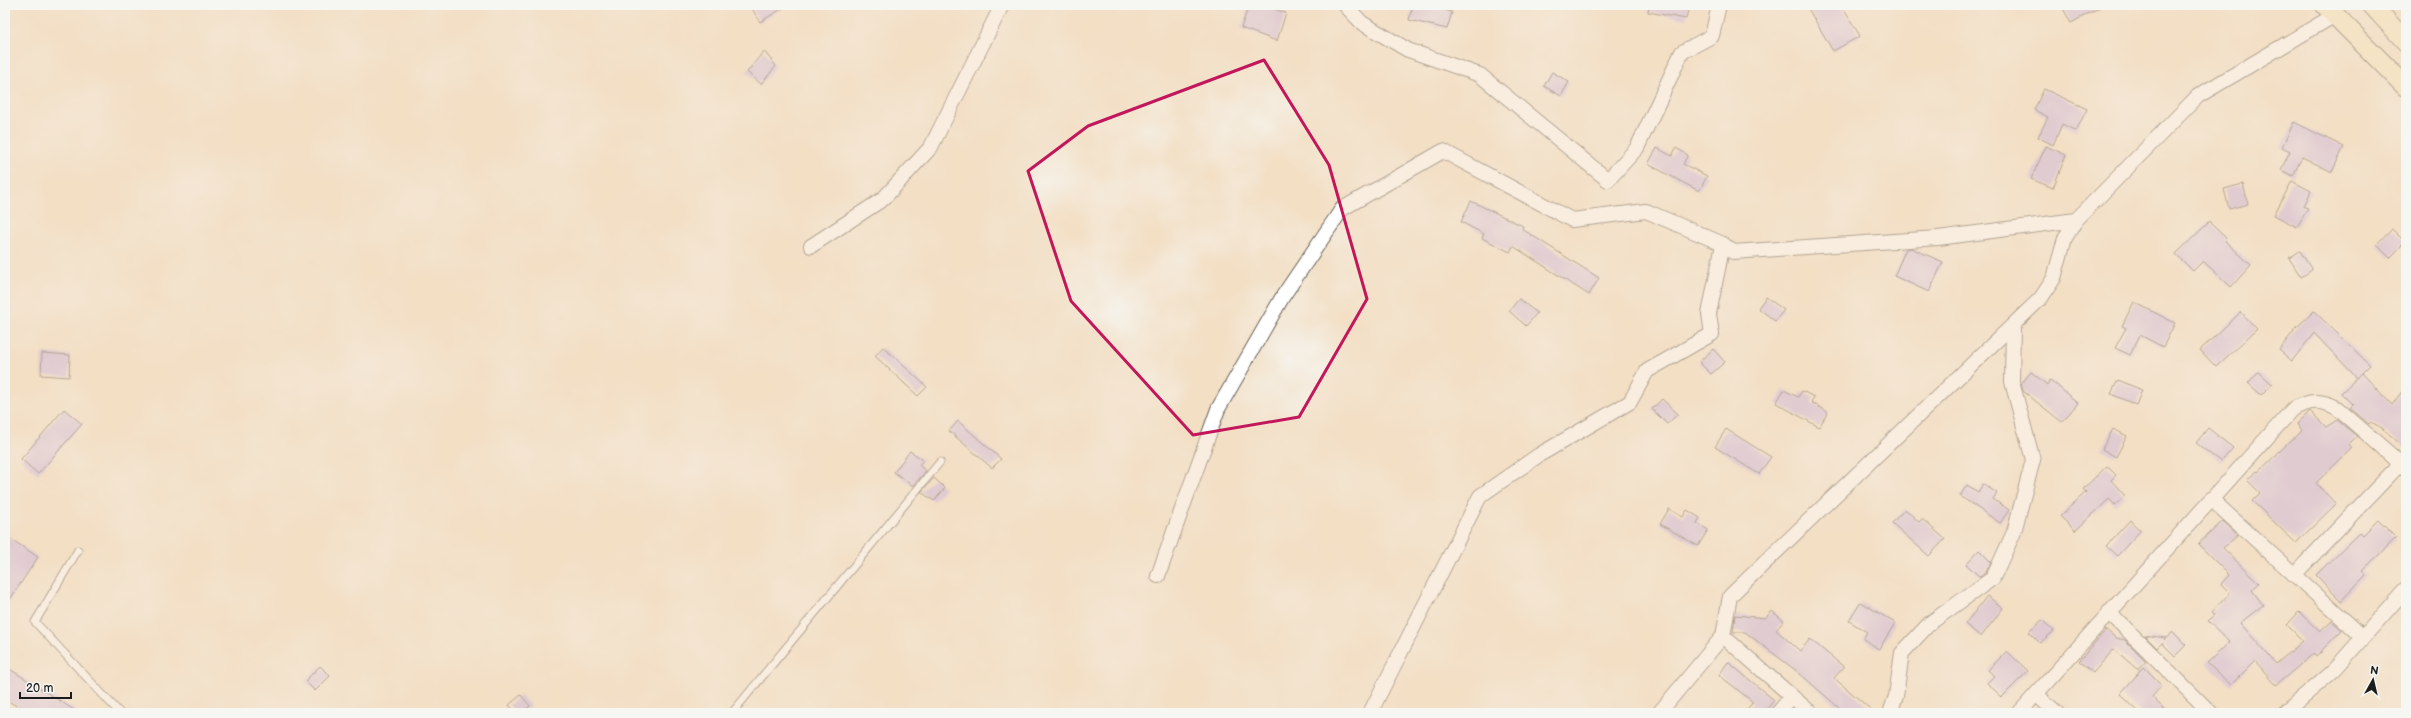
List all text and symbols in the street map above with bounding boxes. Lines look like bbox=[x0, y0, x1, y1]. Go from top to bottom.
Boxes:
north arrow bbox=[2353, 660, 2393, 700]
text: N bbox=[2369, 664, 2379, 678]
scale bar bbox=[20, 674, 71, 700]
text: 20 m bbox=[26, 681, 53, 696]

